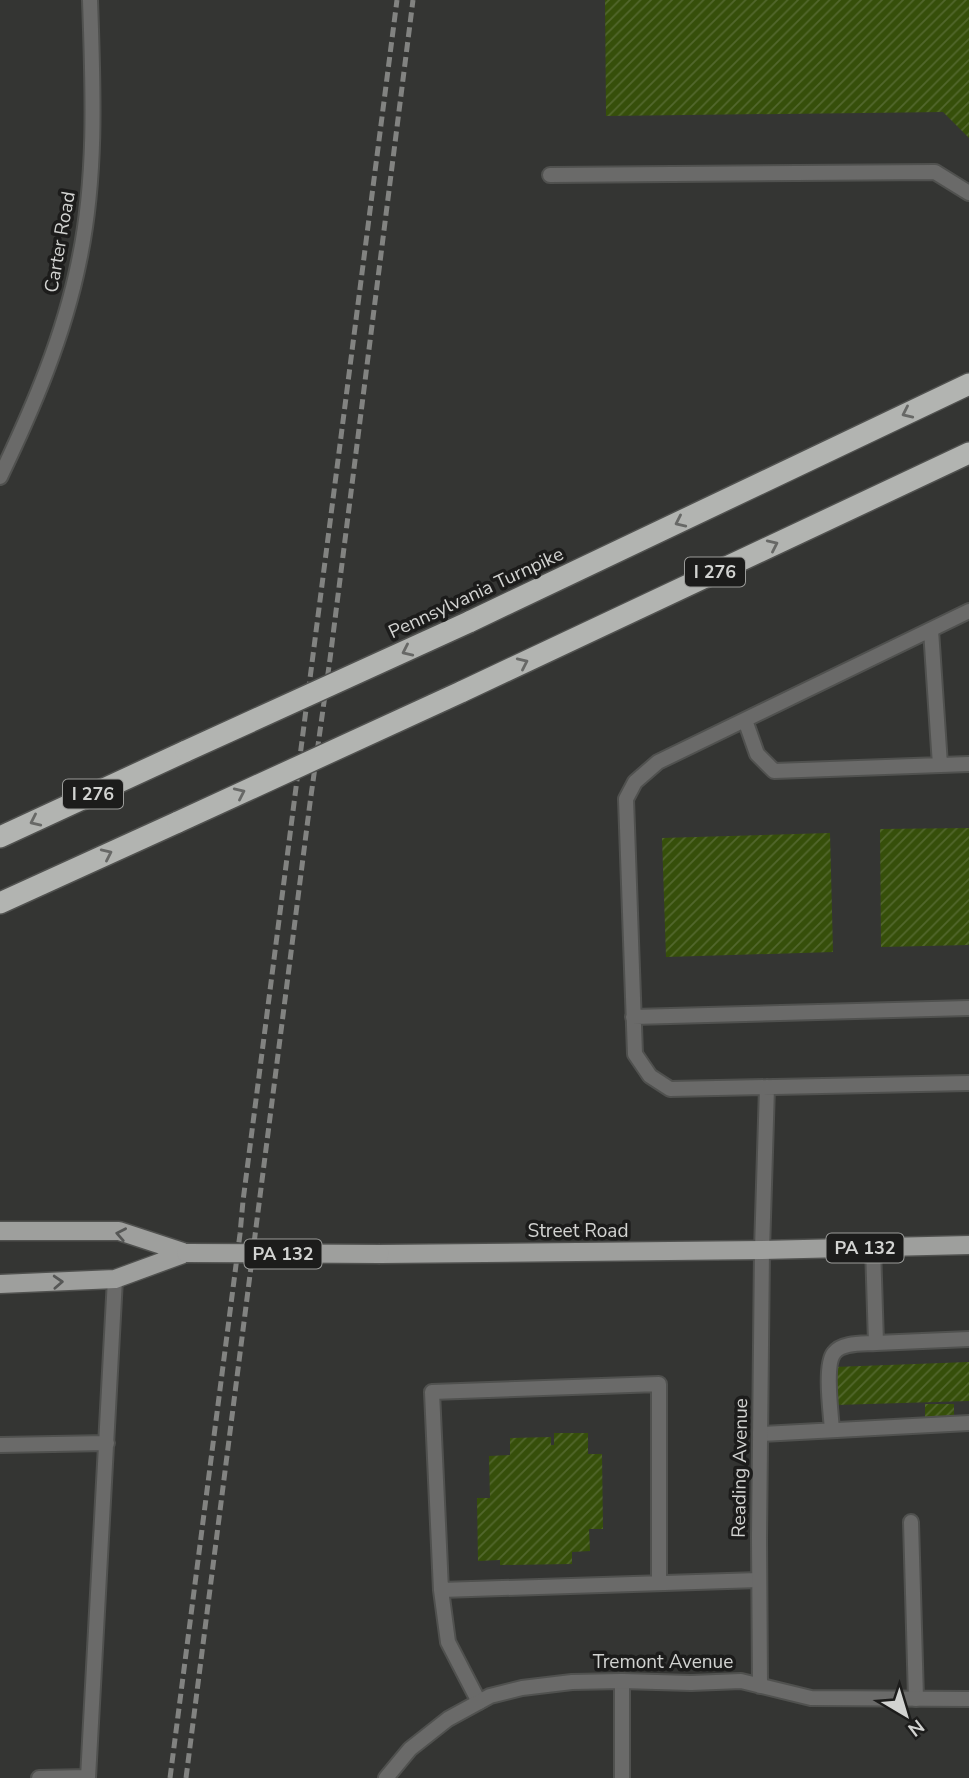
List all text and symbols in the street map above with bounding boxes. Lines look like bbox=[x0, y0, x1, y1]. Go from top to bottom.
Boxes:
street label: Carter Road bbox=[38, 189, 82, 295]
one-way arrow bbox=[902, 405, 914, 419]
one-way arrow bbox=[675, 514, 687, 528]
one-way arrow bbox=[766, 539, 778, 553]
street label: Pennsylvania Turnpike bbox=[384, 541, 568, 645]
road number: I 276 bbox=[685, 558, 745, 586]
one-way arrow bbox=[402, 642, 414, 656]
one-way arrow bbox=[515, 657, 528, 671]
road number: I 276 bbox=[63, 780, 123, 808]
one-way arrow bbox=[233, 787, 245, 801]
one-way arrow bbox=[30, 813, 42, 827]
one-way arrow bbox=[99, 848, 112, 862]
street label: Street Road bbox=[528, 1218, 628, 1244]
one-way arrow bbox=[115, 1227, 127, 1242]
road number: PA 132 bbox=[826, 1233, 903, 1262]
road number: PA 132 bbox=[244, 1240, 322, 1268]
one-way arrow bbox=[52, 1274, 63, 1289]
street label: Reading Avenue bbox=[726, 1398, 754, 1538]
street label: Tremont Avenue bbox=[593, 1649, 733, 1675]
north arrow bbox=[871, 1680, 941, 1750]
text: N bbox=[902, 1713, 929, 1742]

